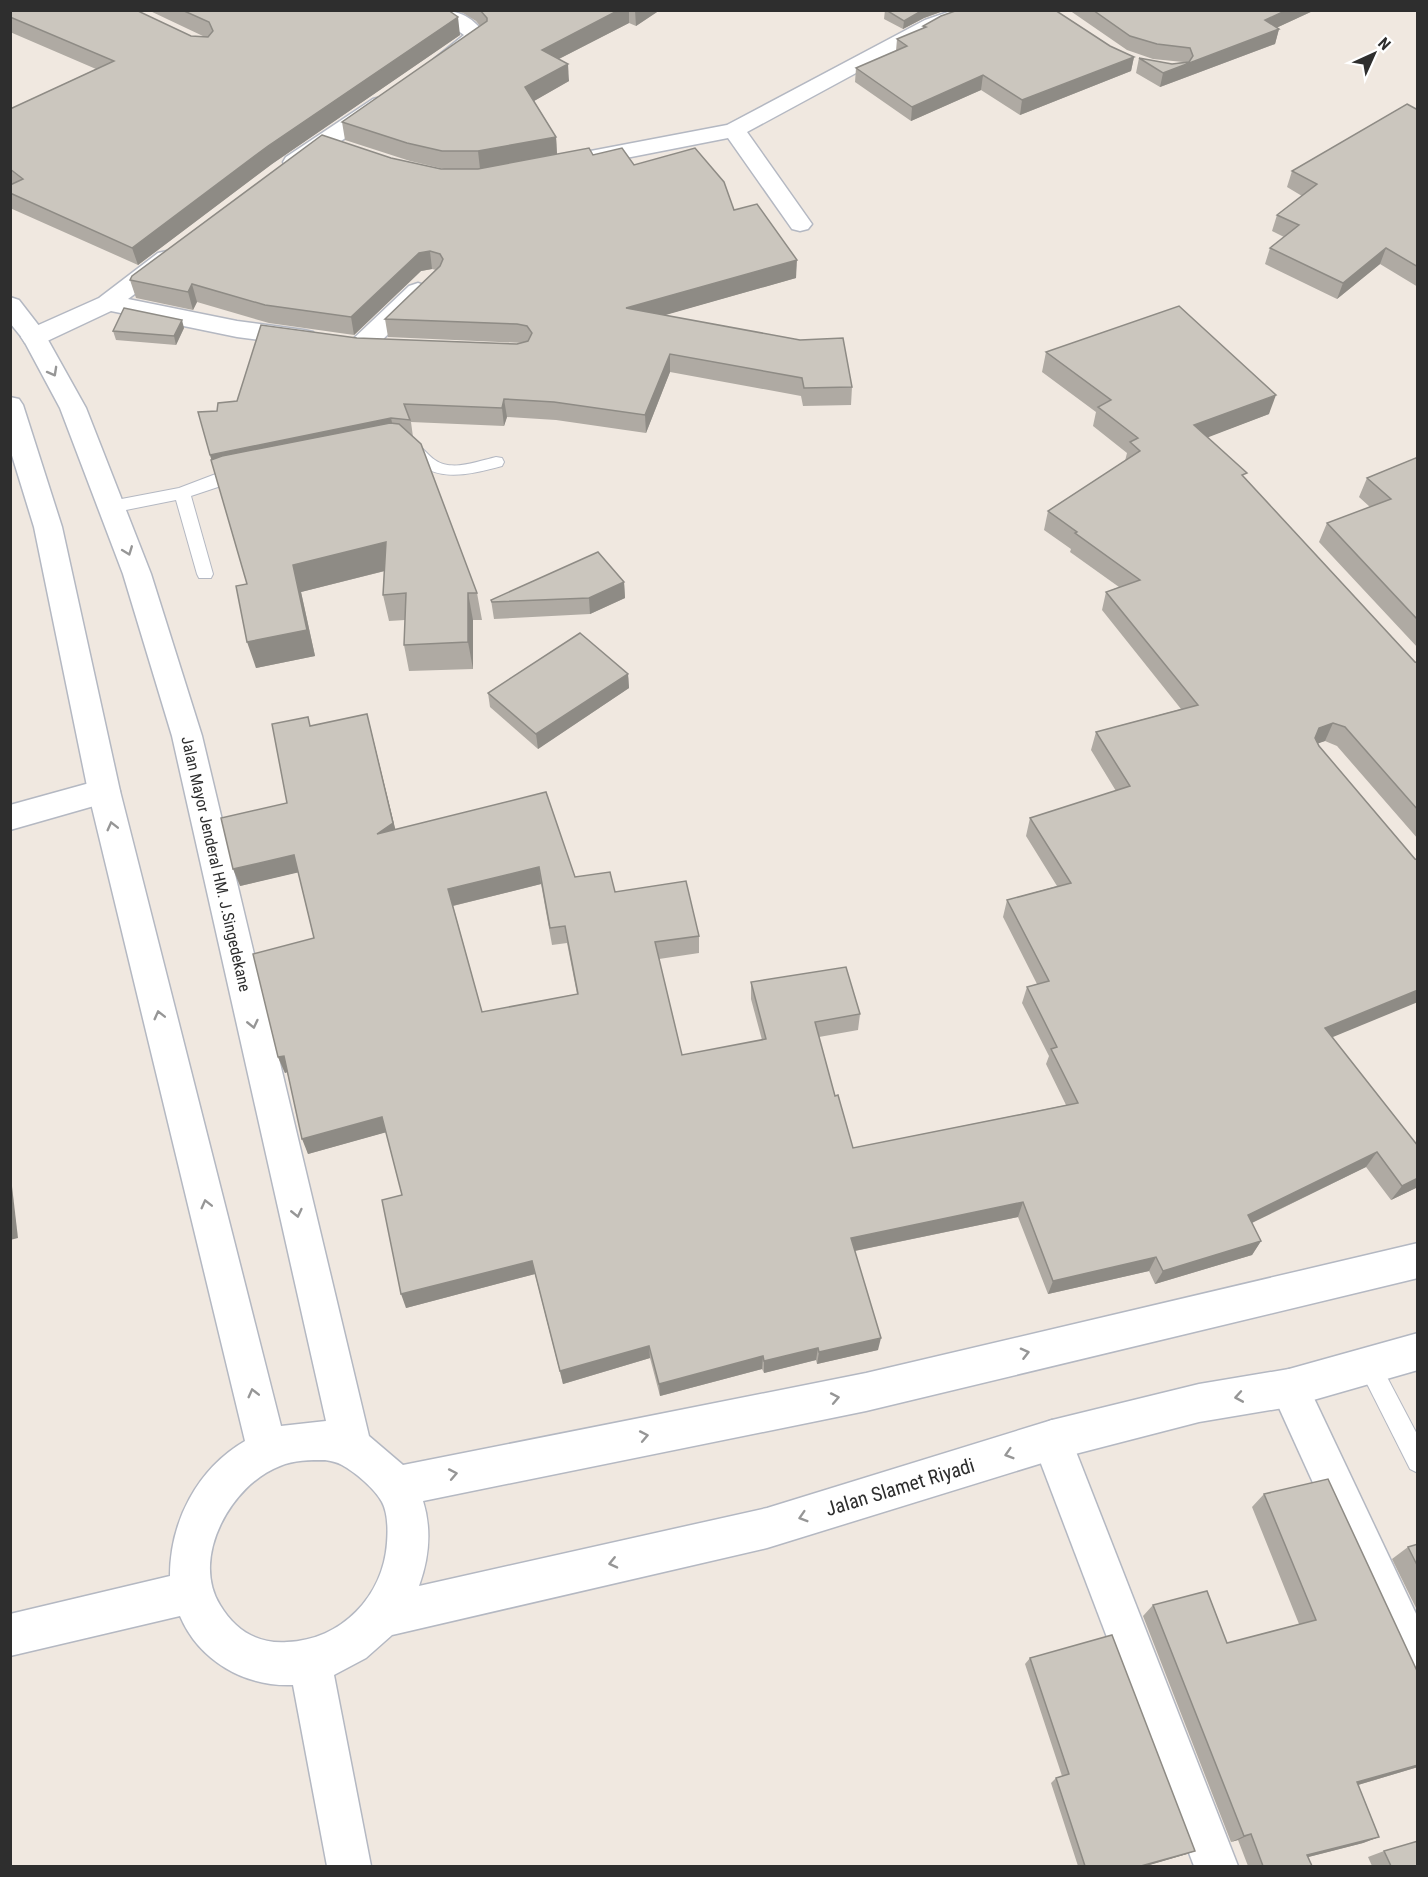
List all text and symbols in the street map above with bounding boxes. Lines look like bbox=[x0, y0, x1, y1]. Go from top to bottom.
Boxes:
north arrow bbox=[1344, 24, 1404, 84]
text: N bbox=[1374, 34, 1394, 54]
one-way arrow bbox=[46, 365, 57, 376]
one-way arrow bbox=[121, 545, 133, 556]
street label: Jalan Mayor Jenderal HM. J.Singedekane bbox=[177, 734, 255, 994]
one-way arrow bbox=[107, 821, 120, 831]
one-way arrow bbox=[154, 1010, 167, 1020]
one-way arrow bbox=[246, 1018, 259, 1028]
one-way arrow bbox=[200, 1199, 213, 1209]
one-way arrow bbox=[290, 1208, 303, 1218]
one-way arrow bbox=[1020, 1348, 1030, 1361]
one-way arrow bbox=[247, 1389, 260, 1399]
one-way arrow bbox=[1234, 1390, 1244, 1402]
one-way arrow bbox=[830, 1392, 840, 1405]
one-way arrow bbox=[639, 1430, 649, 1443]
one-way arrow bbox=[1004, 1447, 1015, 1459]
street label: Jalan Slamet Riyadi bbox=[823, 1453, 977, 1521]
one-way arrow bbox=[448, 1469, 458, 1482]
one-way arrow bbox=[798, 1510, 809, 1522]
one-way arrow bbox=[608, 1556, 618, 1569]

